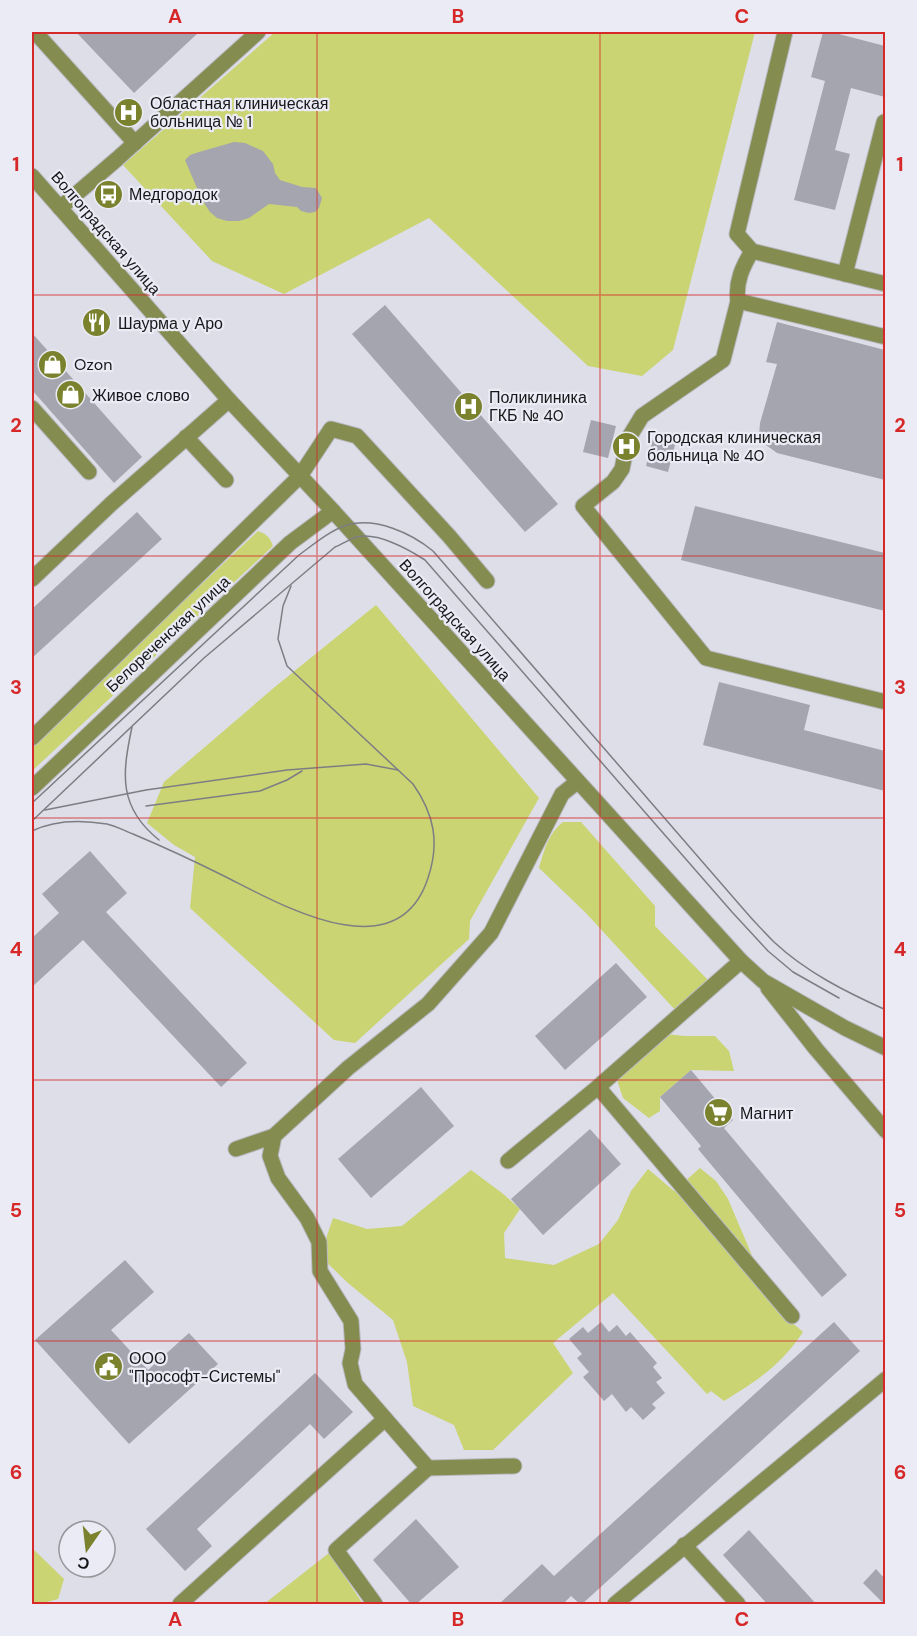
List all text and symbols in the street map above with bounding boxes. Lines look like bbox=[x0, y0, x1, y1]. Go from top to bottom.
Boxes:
text: A bbox=[168, 3, 182, 29]
text: B bbox=[452, 3, 464, 29]
text: C bbox=[735, 3, 749, 29]
place label: Областная клиническая больница № 1 bbox=[150, 93, 328, 132]
hospital icon: Областная клиническая больница № 1 bbox=[113, 96, 145, 128]
text: 1 bbox=[12, 151, 20, 177]
text: 1 bbox=[896, 151, 904, 177]
street label: Волгоградская улица bbox=[47, 167, 166, 299]
bus stop icon: Медгородок bbox=[92, 178, 124, 210]
place label: Медгородок bbox=[129, 184, 218, 205]
restaurant icon: Шаурма у Аро bbox=[81, 307, 113, 339]
place label: Шаурма у Аро bbox=[118, 313, 223, 334]
shop icon: Ozon bbox=[37, 348, 69, 380]
place label: Ozon bbox=[74, 354, 112, 375]
shop icon: Живое слово bbox=[55, 379, 87, 411]
place label: Живое слово bbox=[92, 385, 190, 406]
place label: Поликлиника ГКБ № 40 bbox=[489, 387, 587, 426]
hospital icon: Поликлиника ГКБ № 40 bbox=[452, 390, 484, 422]
text: 2 bbox=[10, 412, 22, 438]
text: 2 bbox=[894, 412, 906, 438]
place label: Городская клиническая больница № 40 bbox=[647, 427, 821, 466]
hospital icon: Городская клиническая больница № 40 bbox=[610, 430, 642, 462]
street label: Волгоградская улица bbox=[395, 555, 515, 685]
street label: Белореченская улица bbox=[102, 571, 234, 697]
text: 3 bbox=[10, 674, 22, 700]
text: 3 bbox=[894, 674, 906, 700]
text: 4 bbox=[10, 936, 23, 962]
text: 4 bbox=[894, 936, 907, 962]
supermarket icon: Магнит bbox=[703, 1097, 735, 1129]
place label: Магнит bbox=[740, 1103, 794, 1124]
text: 5 bbox=[10, 1197, 22, 1223]
text: 5 bbox=[894, 1197, 906, 1223]
place label: ООО "Прософт-Системы" bbox=[129, 1348, 281, 1387]
public building icon: ООО "Прософт-Системы" bbox=[92, 1351, 124, 1383]
text: 6 bbox=[10, 1459, 22, 1485]
text: 6 bbox=[894, 1459, 906, 1485]
north arrow bbox=[57, 1519, 117, 1579]
text: С bbox=[75, 1551, 92, 1575]
text: A bbox=[168, 1606, 182, 1632]
text: B bbox=[452, 1606, 464, 1632]
text: C bbox=[735, 1606, 749, 1632]

